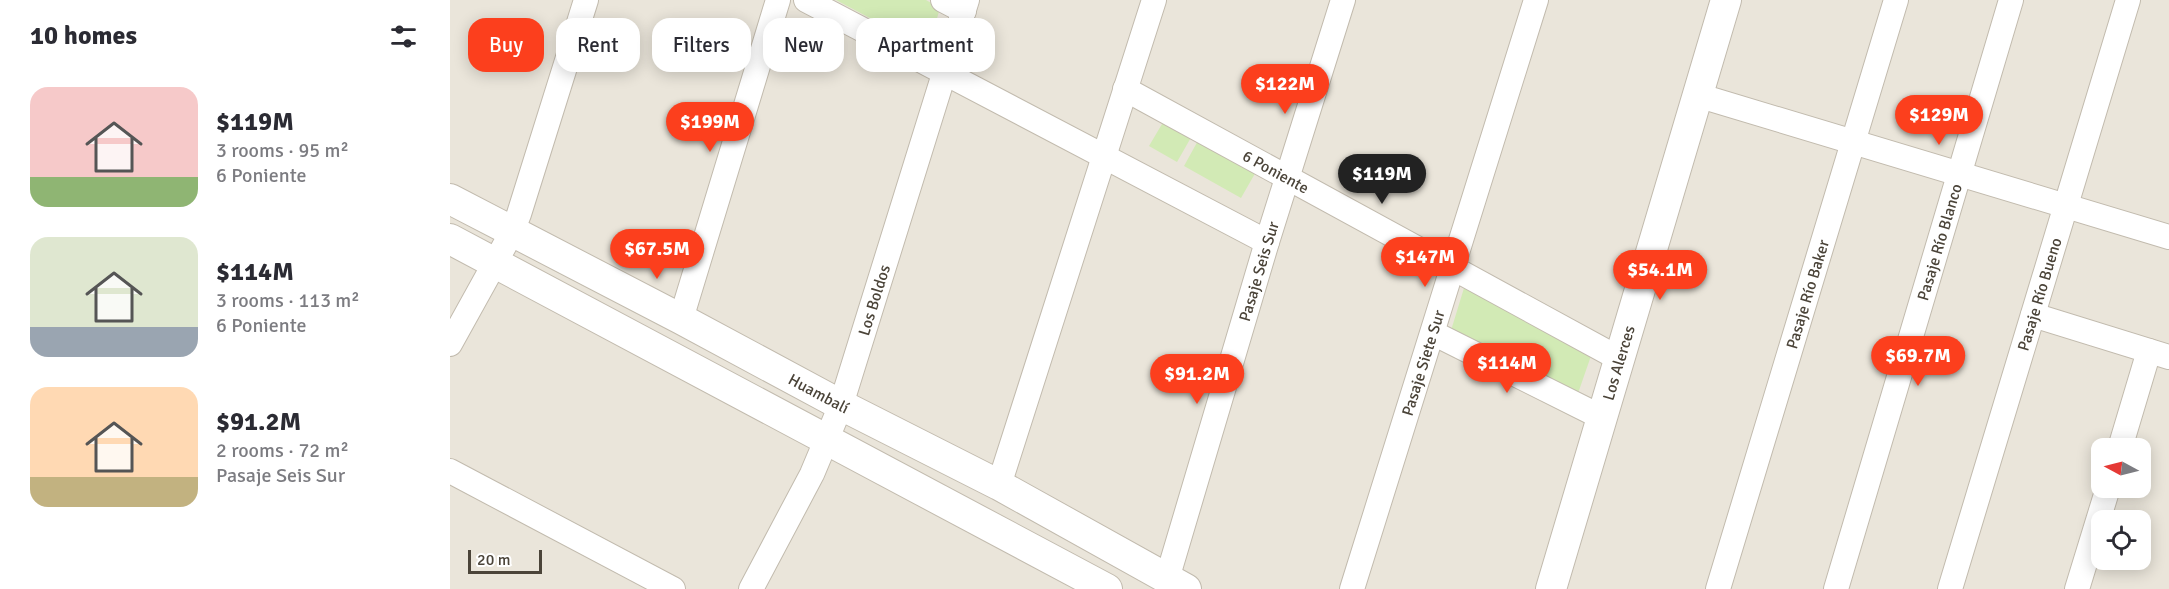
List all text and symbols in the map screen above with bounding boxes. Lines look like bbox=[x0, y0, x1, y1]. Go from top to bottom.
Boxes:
chip: Buy bbox=[468, 18, 544, 72]
chip: Rent bbox=[556, 18, 640, 72]
chip: Filters bbox=[652, 18, 751, 72]
chip: New bbox=[763, 18, 844, 72]
chip: Apartment bbox=[856, 18, 995, 72]
text: 10 homes bbox=[30, 20, 137, 52]
icon: filters bbox=[387, 20, 420, 53]
pin: $122M bbox=[1243, 64, 1327, 115]
text: $122M bbox=[1255, 71, 1315, 96]
pin: $129M bbox=[1897, 95, 1981, 146]
pin: $199M bbox=[668, 102, 752, 153]
text: $129M bbox=[1909, 102, 1969, 127]
text: $119M bbox=[216, 106, 294, 138]
text: $199M bbox=[680, 109, 740, 134]
icon: home bbox=[78, 111, 150, 183]
text: 3 rooms · 95 m² bbox=[216, 138, 349, 163]
street label: 6 Poniente bbox=[1239, 146, 1312, 198]
pin: $119M bbox=[1340, 154, 1424, 205]
text: $119M bbox=[1352, 161, 1412, 186]
text: 6 Poniente bbox=[216, 163, 306, 188]
street label: Pasaje Río Blanco bbox=[1913, 181, 1967, 303]
street label: Pasaje Seis Sur bbox=[1235, 219, 1284, 324]
pin: $67.5M bbox=[608, 229, 706, 280]
street label: Pasaje Río Bueno bbox=[2014, 235, 2067, 353]
text: $67.5M bbox=[624, 236, 690, 261]
pin: $147M bbox=[1383, 237, 1467, 288]
street label: Pasaje Río Baker bbox=[1782, 237, 1834, 352]
text: $147M bbox=[1395, 244, 1455, 269]
pin: $54.1M bbox=[1611, 250, 1709, 301]
text: $114M bbox=[216, 256, 294, 288]
text: $54.1M bbox=[1627, 257, 1693, 282]
icon: home bbox=[78, 261, 150, 333]
street label: Los Boldos bbox=[854, 262, 895, 338]
text: 3 rooms · 113 m² bbox=[216, 288, 360, 313]
street label: Pasaje Siete Sur bbox=[1398, 308, 1450, 418]
text: 6 Poniente bbox=[216, 313, 306, 338]
street label: Los Alerces bbox=[1599, 323, 1640, 403]
pin: $69.7M bbox=[1869, 336, 1967, 387]
pin: $114M bbox=[1465, 343, 1549, 394]
text: $69.7M bbox=[1885, 343, 1951, 368]
text: $114M bbox=[1477, 350, 1537, 375]
pin: $91.2M bbox=[1148, 354, 1246, 405]
text: $91.2M bbox=[1164, 361, 1230, 386]
street label: Huambalí bbox=[785, 370, 853, 419]
text: $91.2M bbox=[216, 406, 301, 438]
icon: home bbox=[78, 411, 150, 483]
text: 2 rooms · 72 m² bbox=[216, 438, 349, 463]
north arrow bbox=[2091, 438, 2151, 498]
map controls bbox=[2091, 438, 2151, 570]
text: Pasaje Seis Sur bbox=[216, 463, 345, 488]
button: locate bbox=[2091, 510, 2151, 570]
scale bar bbox=[468, 547, 542, 574]
text: 20 m bbox=[477, 550, 511, 570]

